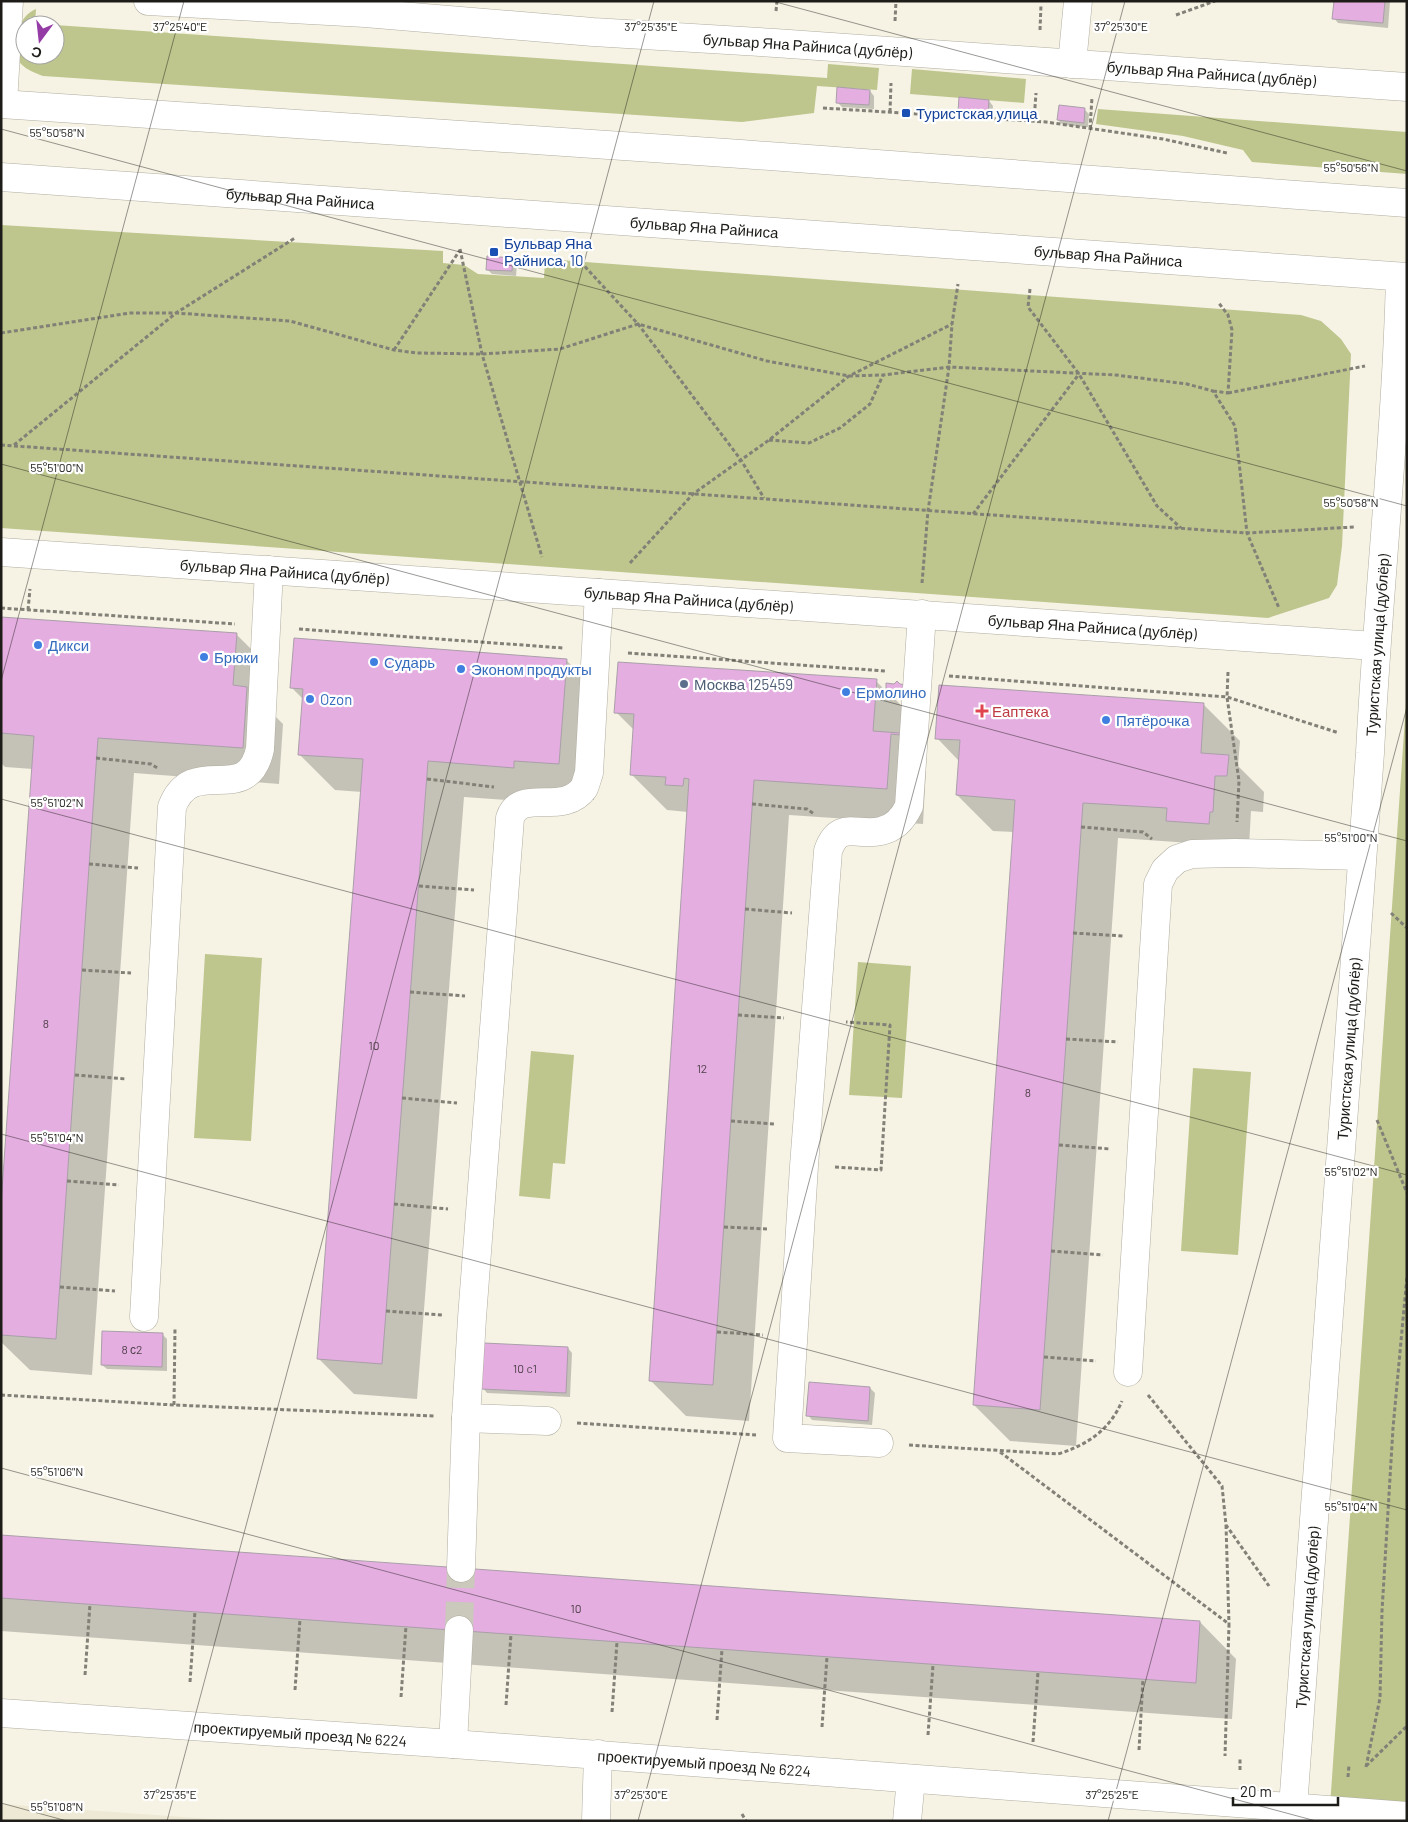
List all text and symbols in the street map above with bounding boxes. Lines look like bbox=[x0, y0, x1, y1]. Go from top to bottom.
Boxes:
north arrow bbox=[15, 15, 65, 65]
text: 37°25'40"E bbox=[153, 19, 207, 33]
text: 37°25'35"E bbox=[624, 19, 678, 33]
text: 37°25'30"E bbox=[1094, 19, 1148, 33]
street label: бульвар Яна Райниса (дублёр) bbox=[702, 30, 913, 62]
text: С bbox=[29, 44, 44, 63]
street label: бульвар Яна Райниса (дублёр) bbox=[1106, 57, 1317, 90]
place label: Туристская улица bbox=[916, 104, 1038, 122]
marker: Туристская улица bbox=[900, 107, 912, 119]
text: 55°50'58"N bbox=[29, 125, 85, 139]
text: 55°50'56"N bbox=[1323, 160, 1379, 174]
street label: бульвар Яна Райниса bbox=[225, 184, 376, 213]
street label: бульвар Яна Райниса bbox=[629, 213, 780, 241]
place label: Бульвар Яна Райниса, 10 bbox=[504, 234, 593, 269]
street label: бульвар Яна Райниса bbox=[1033, 241, 1184, 270]
marker: Бульвар Яна Райниса, 10 bbox=[488, 246, 500, 258]
text: 55°51'00"N bbox=[30, 460, 84, 474]
text: 55°50'58"N bbox=[1323, 495, 1379, 509]
street label: Туристская улица (дублёр) bbox=[1362, 553, 1392, 737]
street label: бульвар Яна Райниса (дублёр) bbox=[179, 555, 390, 588]
street label: бульвар Яна Райниса (дублёр) bbox=[583, 583, 794, 615]
street label: бульвар Яна Райниса (дублёр) bbox=[987, 611, 1198, 643]
place label: Дикси bbox=[48, 636, 89, 654]
marker: Дикси bbox=[32, 639, 44, 651]
place label: Брюки bbox=[214, 648, 258, 666]
marker: Брюки bbox=[198, 651, 210, 663]
place label: Сударь bbox=[384, 653, 435, 671]
marker: Сударь bbox=[368, 656, 380, 668]
place label: Эконом продукты bbox=[471, 660, 592, 678]
marker: Эконом продукты bbox=[455, 663, 467, 675]
place label: Москва 125459 bbox=[694, 675, 793, 693]
marker: Москва 125459 bbox=[678, 678, 690, 690]
place label: Ермолино bbox=[856, 683, 926, 701]
marker: Ермолино bbox=[840, 686, 852, 698]
place label: Ozon bbox=[320, 690, 352, 708]
marker: Ozon bbox=[304, 693, 316, 705]
place label: Еаптека bbox=[992, 702, 1049, 720]
marker: Еаптека bbox=[976, 705, 988, 717]
place label: Пятёрочка bbox=[1116, 711, 1190, 729]
marker: Пятёрочка bbox=[1100, 714, 1112, 726]
text: 55°51'02"N bbox=[30, 795, 84, 809]
text: 55°51'00"N bbox=[1324, 830, 1378, 844]
street label: Туристская улица (дублёр) bbox=[1333, 957, 1364, 1141]
house number: 8 bbox=[43, 1016, 49, 1030]
house number: 10 bbox=[369, 1038, 379, 1052]
house number: 12 bbox=[697, 1061, 707, 1075]
house number: 8 bbox=[1025, 1085, 1031, 1099]
text: 55°51'04"N bbox=[30, 1130, 84, 1144]
text: 55°51'02"N bbox=[1324, 1164, 1378, 1178]
house number: 8 с2 bbox=[121, 1342, 143, 1356]
house number: 10 c1 bbox=[513, 1361, 537, 1375]
text: 55°51'06"N bbox=[31, 1464, 83, 1478]
text: 55°51'04"N bbox=[1324, 1499, 1378, 1513]
street label: Туристская улица (дублёр) bbox=[1291, 1526, 1322, 1709]
house number: 10 bbox=[571, 1601, 581, 1615]
street label: проектируемый проезд № 6224 bbox=[193, 1717, 408, 1750]
street label: проектируемый проезд № 6224 bbox=[597, 1746, 812, 1780]
scale bar bbox=[1233, 1774, 1338, 1806]
text: 20 m bbox=[1240, 1782, 1272, 1800]
text: 37°25'35"E bbox=[143, 1787, 197, 1801]
text: 37°25'30"E bbox=[614, 1787, 668, 1801]
text: 37°25'25"E bbox=[1085, 1787, 1139, 1801]
text: 55°51'08"N bbox=[31, 1799, 83, 1813]

